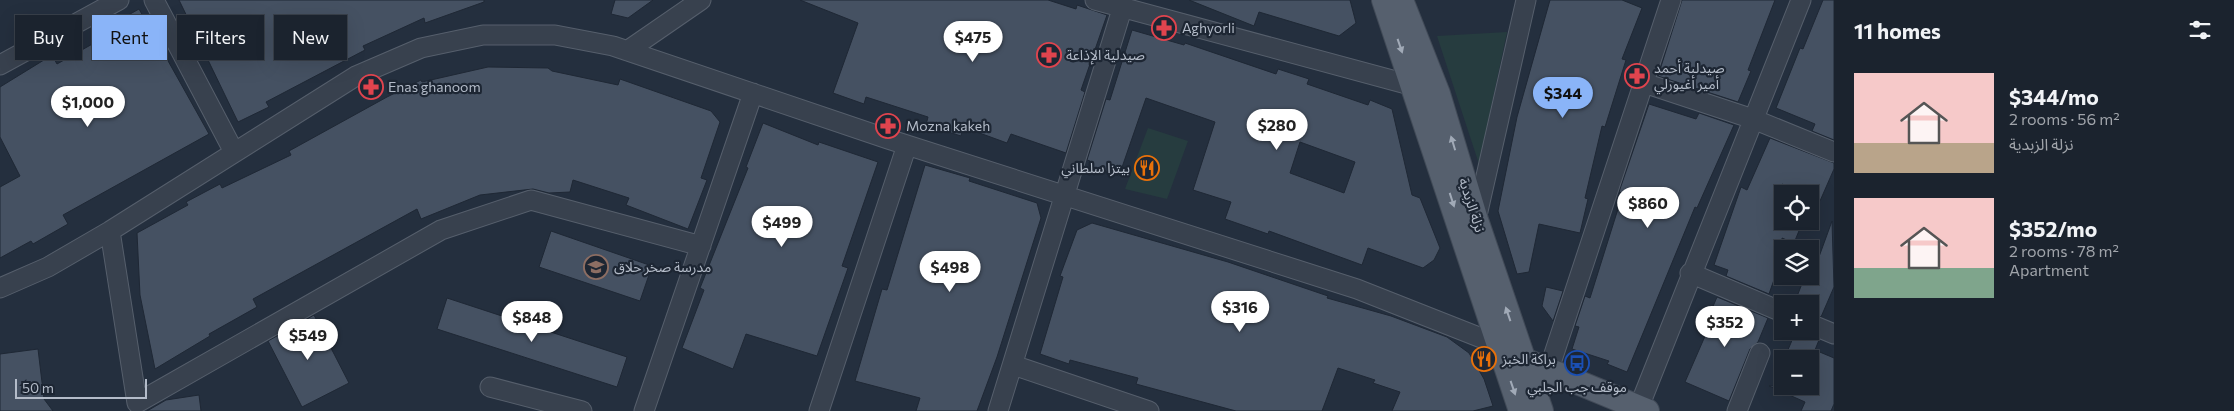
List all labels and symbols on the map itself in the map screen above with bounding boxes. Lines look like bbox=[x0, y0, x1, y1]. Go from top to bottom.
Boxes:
pharmacy icon: Aghyorli bbox=[1151, 15, 1177, 41]
place label: Aghyorli bbox=[1182, 19, 1235, 36]
pin: $475 bbox=[943, 20, 1003, 63]
one-way arrow bbox=[1397, 38, 1405, 53]
pharmacy icon: صيدلية الإذاعة bbox=[1036, 42, 1062, 68]
place label: صيدلية الإذاعة bbox=[1066, 46, 1145, 65]
place label: صيدلية أحمد أمير أغيورلي bbox=[1654, 59, 1725, 95]
pharmacy icon: صيدلية أحمد أمير أغيورلي bbox=[1624, 63, 1650, 89]
pharmacy icon: Enas ghanoom bbox=[358, 74, 384, 100]
pin: $344 bbox=[1533, 76, 1593, 119]
place label: Enas ghanoom bbox=[388, 78, 481, 95]
pin: $1,000 bbox=[47, 86, 129, 128]
pin: $280 bbox=[1247, 108, 1307, 151]
pharmacy icon: Mozna kakeh bbox=[875, 113, 901, 139]
place label: Mozna kakeh bbox=[906, 117, 990, 134]
one-way arrow bbox=[1448, 135, 1456, 150]
restaurant icon: بيتزا سلطاني bbox=[1134, 155, 1160, 181]
place label: بيتزا سلطاني bbox=[1061, 159, 1130, 179]
street label: نزلة الزبدية bbox=[1455, 175, 1489, 235]
pin: $860 bbox=[1618, 186, 1678, 229]
one-way arrow bbox=[1448, 193, 1456, 208]
pin: $499 bbox=[752, 206, 812, 248]
pin: $498 bbox=[920, 250, 980, 293]
school or university icon: مدرسة صخر حلاق bbox=[583, 254, 609, 280]
place label: مدرسة صخر حلاق bbox=[614, 258, 711, 276]
pin: $316 bbox=[1210, 290, 1270, 333]
pin: $848 bbox=[502, 300, 562, 343]
one-way arrow bbox=[1504, 306, 1512, 321]
pin: $352 bbox=[1695, 306, 1755, 348]
pin: $549 bbox=[278, 318, 338, 361]
restaurant icon: براكة الخبز bbox=[1471, 346, 1497, 372]
place label: براكة الخبز bbox=[1501, 350, 1556, 368]
bus stop icon: موقف جب الجلبي bbox=[1564, 350, 1590, 376]
scale bar bbox=[15, 376, 148, 399]
place label: موقف جب الجلبي bbox=[1527, 378, 1627, 398]
one-way arrow bbox=[1510, 380, 1517, 395]

